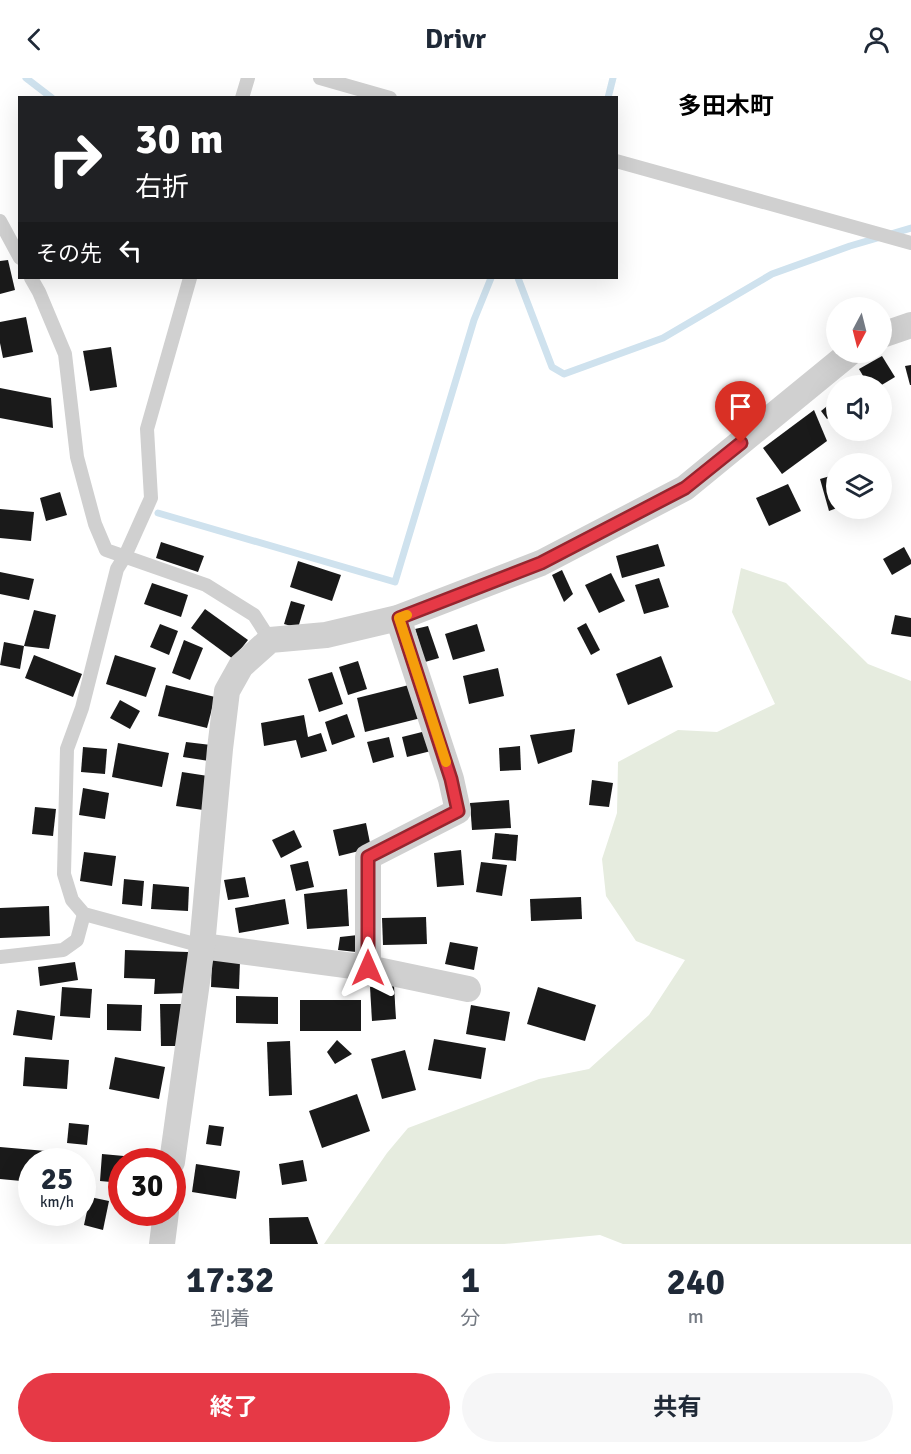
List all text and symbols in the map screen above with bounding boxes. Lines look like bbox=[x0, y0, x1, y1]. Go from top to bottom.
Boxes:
icon: back bbox=[18, 23, 51, 56]
text: Drivr bbox=[425, 23, 486, 56]
icon: person bbox=[860, 23, 893, 56]
district label: 多田木町 bbox=[678, 91, 774, 121]
text: 30 m bbox=[135, 114, 224, 165]
icon: right bbox=[36, 120, 114, 198]
text: 右折 bbox=[135, 171, 189, 204]
icon: left bbox=[114, 234, 147, 267]
text: その先 bbox=[36, 240, 102, 267]
north arrow bbox=[826, 297, 892, 363]
map controls bbox=[826, 297, 892, 519]
button: sound bbox=[826, 375, 892, 441]
pin bbox=[715, 381, 766, 443]
icon: arrive bbox=[724, 390, 757, 423]
button: layers bbox=[826, 453, 892, 519]
position arrow bbox=[336, 936, 400, 1000]
speed limit sign: 30 bbox=[108, 1148, 186, 1226]
text: 25 bbox=[41, 1161, 73, 1198]
text: km/h bbox=[40, 1193, 74, 1211]
text: 17:32 bbox=[186, 1258, 274, 1303]
text: 1 bbox=[461, 1258, 480, 1303]
text: 240 bbox=[667, 1260, 725, 1305]
text: m bbox=[688, 1304, 704, 1329]
text: 到着 bbox=[210, 1306, 250, 1331]
text: 分 bbox=[461, 1306, 481, 1331]
button: 終了 bbox=[18, 1373, 450, 1442]
button: 共有 bbox=[462, 1373, 893, 1442]

